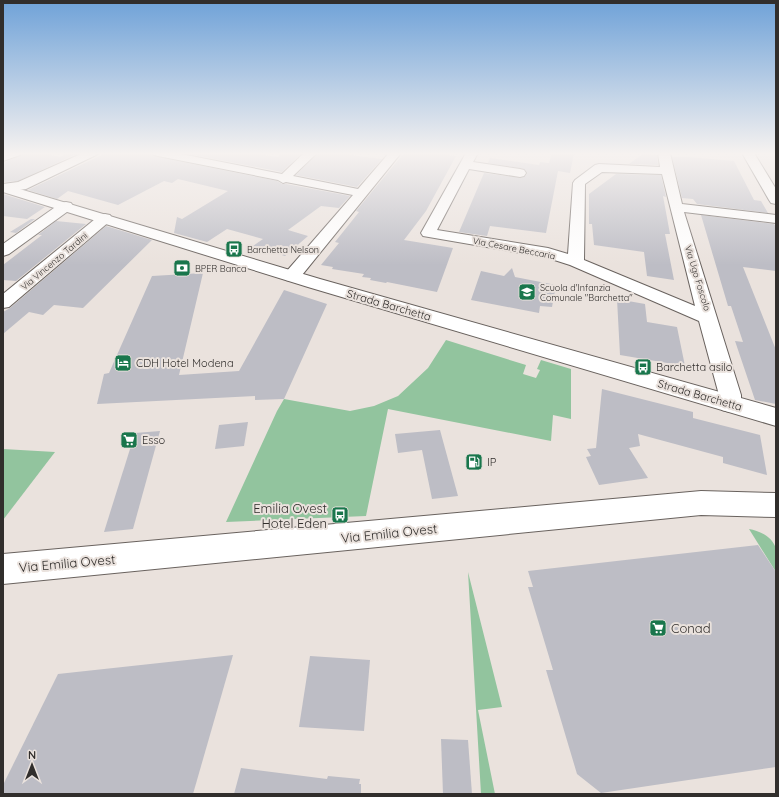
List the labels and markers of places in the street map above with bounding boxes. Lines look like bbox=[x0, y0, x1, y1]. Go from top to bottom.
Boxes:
bus stop icon: Barchetta Nelson bbox=[224, 239, 244, 259]
place label: Barchetta Nelson bbox=[247, 244, 319, 255]
bank icon: BPER Banca bbox=[172, 258, 192, 278]
place label: BPER Banca bbox=[195, 263, 246, 274]
school or university icon: Scuola d'Infanzia Comunale "Barchetta" bbox=[517, 282, 537, 302]
place label: Scuola d'Infanzia Comunale "Barchetta" bbox=[540, 282, 633, 303]
hotel icon: CDH Hotel Modena bbox=[113, 353, 133, 373]
place label: CDH Hotel Modena bbox=[136, 356, 234, 370]
bus stop icon: Barchetta asilo bbox=[633, 357, 653, 377]
place label: Barchetta asilo bbox=[656, 360, 733, 374]
supermarket icon: Esso bbox=[119, 430, 139, 450]
place label: Esso bbox=[142, 433, 166, 447]
fuel station icon: IP bbox=[464, 452, 484, 472]
place label: IP bbox=[487, 455, 497, 469]
place label: Emilia Ovest Hotel Eden bbox=[253, 500, 327, 531]
bus stop icon: Emilia Ovest Hotel Eden bbox=[330, 505, 350, 525]
supermarket icon: Conad bbox=[648, 618, 668, 638]
place label: Conad bbox=[671, 620, 711, 636]

